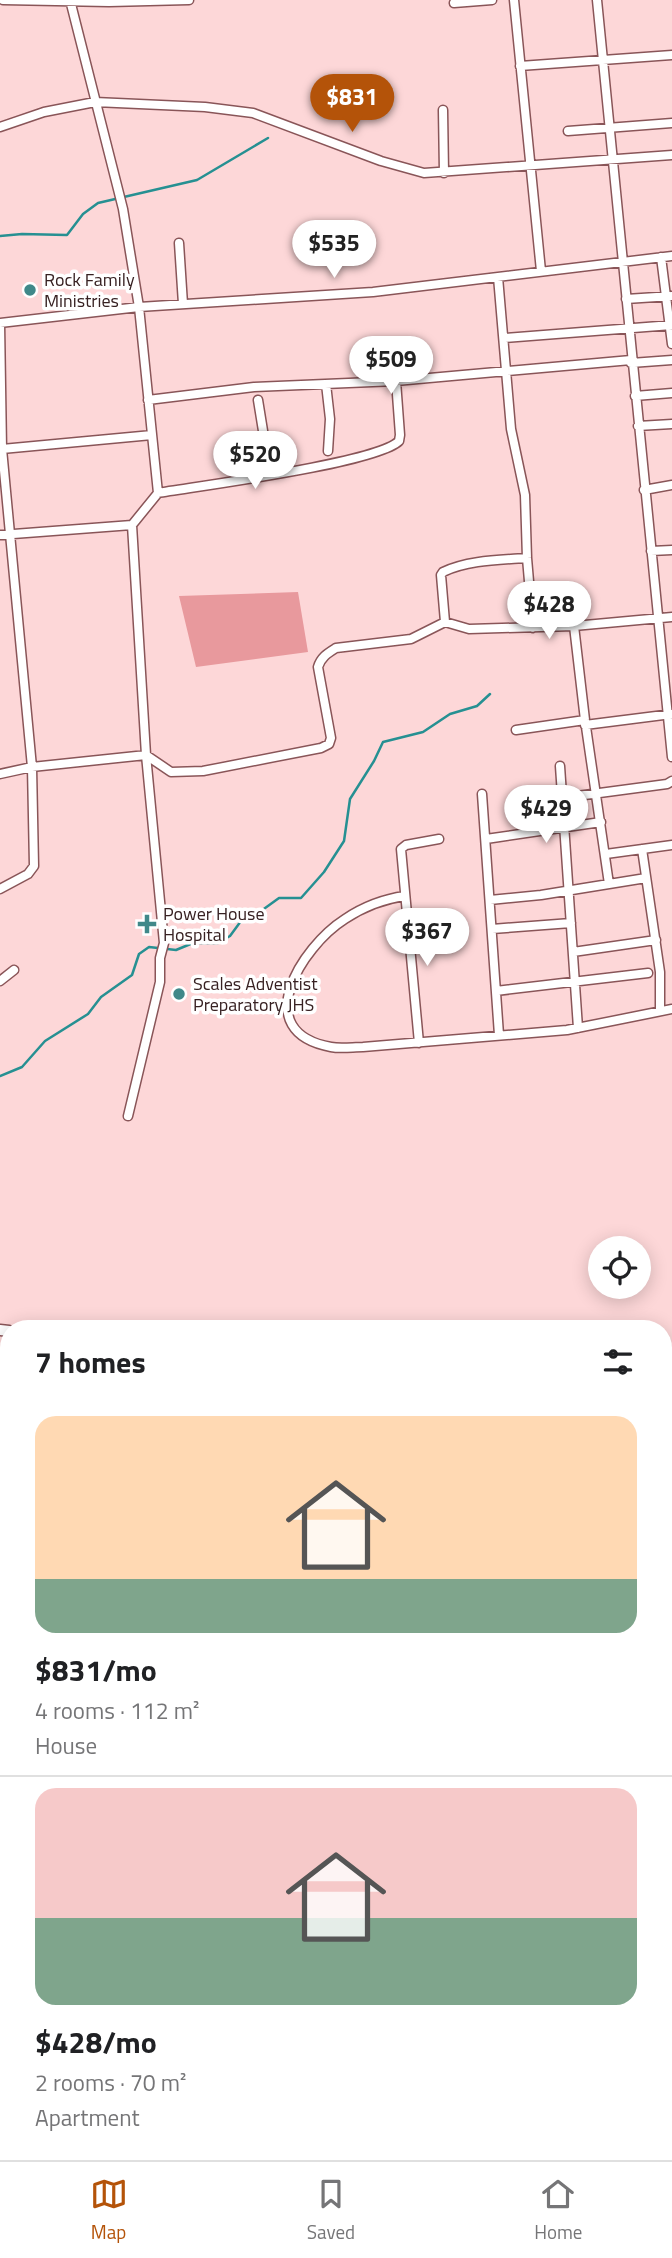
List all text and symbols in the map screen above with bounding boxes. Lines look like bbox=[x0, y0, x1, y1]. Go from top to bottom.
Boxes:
pin: $831 bbox=[311, 74, 393, 134]
text: $831 bbox=[326, 79, 378, 114]
pin: $535 bbox=[293, 220, 375, 280]
text: $535 bbox=[308, 225, 360, 260]
place label: Rock Family Ministries bbox=[44, 266, 135, 314]
marker: Rock Family Ministries bbox=[22, 282, 38, 298]
pin: $509 bbox=[350, 336, 432, 396]
text: $509 bbox=[365, 341, 417, 376]
pin: $520 bbox=[214, 432, 296, 491]
text: $520 bbox=[229, 436, 281, 471]
pin: $428 bbox=[508, 582, 590, 641]
text: $428 bbox=[523, 586, 575, 621]
pin: $429 bbox=[505, 786, 587, 845]
text: $429 bbox=[520, 790, 572, 825]
place label: Power House Hospital bbox=[163, 900, 265, 948]
pin: $367 bbox=[386, 908, 468, 968]
text: $367 bbox=[401, 913, 453, 948]
marker: Power House Hospital bbox=[137, 914, 157, 934]
place label: Scales Adventist Preparatory JHS bbox=[193, 970, 318, 1018]
marker: Scales Adventist Preparatory JHS bbox=[171, 986, 187, 1002]
map controls bbox=[588, 1236, 651, 1299]
button: locate bbox=[588, 1236, 651, 1299]
text: 7 homes bbox=[35, 1339, 146, 1385]
icon: filters bbox=[599, 1343, 637, 1381]
icon: home bbox=[273, 1462, 399, 1588]
text: $831/mo bbox=[35, 1647, 157, 1693]
text: 4 rooms · 112 m² bbox=[35, 1693, 199, 1728]
text: House bbox=[35, 1728, 97, 1763]
icon: home bbox=[273, 1834, 399, 1960]
text: $428/mo bbox=[35, 2019, 157, 2065]
text: 2 rooms · 70 m² bbox=[35, 2065, 186, 2100]
text: Apartment bbox=[35, 2100, 140, 2135]
tab: Map bbox=[90, 2175, 128, 2246]
tab: Saved bbox=[307, 2175, 355, 2246]
tab: Home bbox=[534, 2175, 582, 2246]

